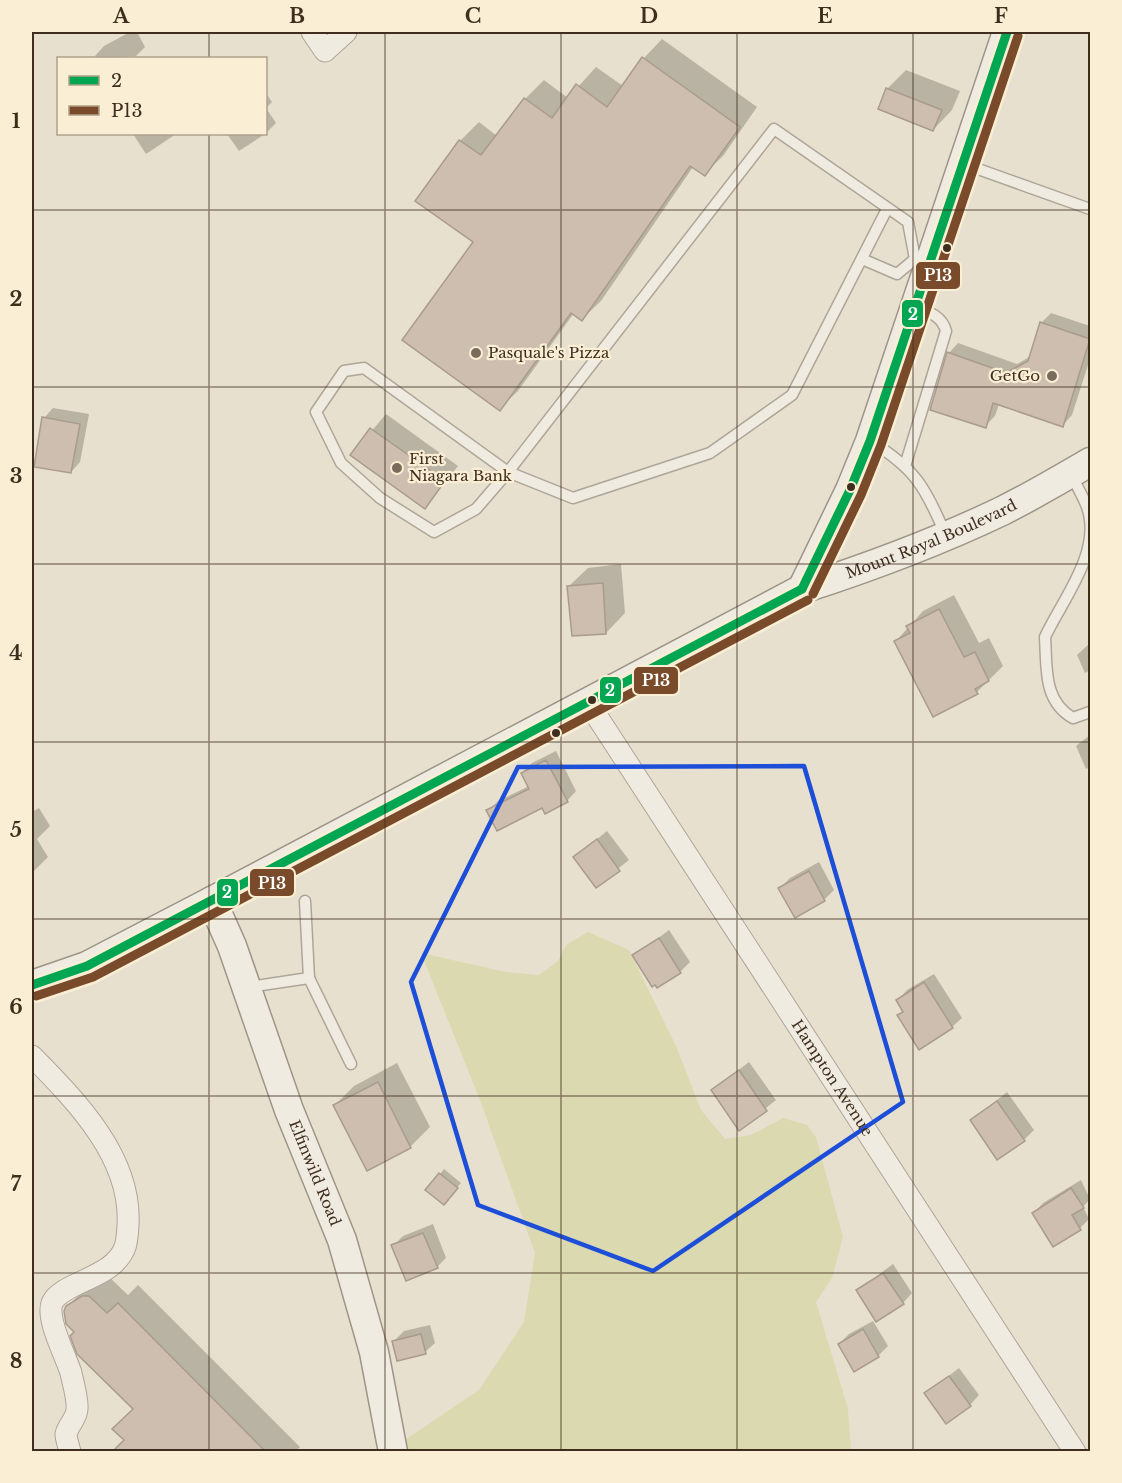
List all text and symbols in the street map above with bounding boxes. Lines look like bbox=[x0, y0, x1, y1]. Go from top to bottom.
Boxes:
text: A bbox=[112, 4, 130, 28]
text: B bbox=[289, 4, 305, 28]
text: C bbox=[465, 4, 481, 28]
text: D bbox=[640, 4, 658, 28]
text: E bbox=[817, 4, 833, 28]
text: F bbox=[994, 4, 1008, 28]
legend bbox=[57, 57, 267, 135]
text: 2 bbox=[111, 70, 122, 92]
text: P13 bbox=[111, 100, 142, 122]
text: 1 bbox=[12, 109, 21, 133]
unlabelled marker bbox=[941, 242, 953, 254]
line badge: P13 bbox=[915, 261, 961, 290]
text: P13 bbox=[924, 265, 952, 285]
text: 2 bbox=[9, 287, 23, 311]
line badge: 2 bbox=[901, 299, 924, 328]
text: 2 bbox=[908, 304, 918, 324]
place label: Pasquale's Pizza bbox=[488, 343, 610, 362]
marker: Pasquale's Pizza bbox=[469, 346, 483, 360]
place label: GetGo bbox=[990, 366, 1040, 385]
marker: GetGo bbox=[1045, 369, 1059, 383]
place label: First Niagara Bank bbox=[409, 449, 513, 485]
marker: First Niagara Bank bbox=[390, 461, 404, 475]
text: 3 bbox=[10, 464, 22, 488]
unlabelled marker bbox=[845, 481, 857, 493]
street label: Mount Royal Boulevard bbox=[843, 495, 1020, 583]
text: 4 bbox=[9, 641, 23, 665]
line badge: P13 bbox=[633, 666, 679, 695]
text: P13 bbox=[642, 670, 670, 690]
line badge: 2 bbox=[599, 676, 622, 704]
text: 2 bbox=[605, 680, 615, 700]
unlabelled marker bbox=[586, 694, 598, 706]
unlabelled marker bbox=[550, 727, 562, 739]
text: 5 bbox=[10, 818, 22, 842]
line badge: P13 bbox=[249, 868, 295, 897]
text: P13 bbox=[258, 873, 286, 893]
line badge: 2 bbox=[216, 878, 239, 907]
text: 2 bbox=[222, 882, 232, 902]
text: 6 bbox=[9, 995, 23, 1019]
street label: Hampton Avenue bbox=[788, 1016, 877, 1140]
street label: Elfinwild Road bbox=[285, 1117, 345, 1229]
text: 7 bbox=[11, 1172, 22, 1196]
text: 8 bbox=[10, 1349, 22, 1373]

